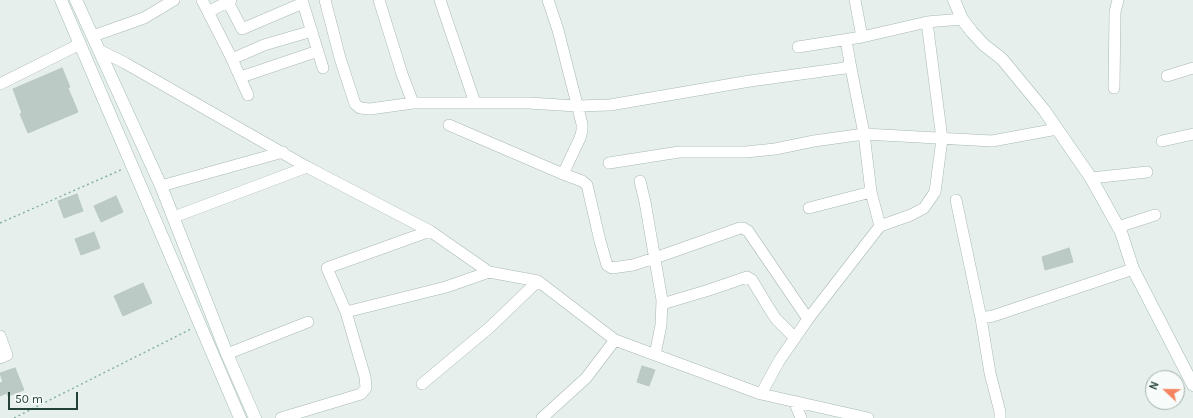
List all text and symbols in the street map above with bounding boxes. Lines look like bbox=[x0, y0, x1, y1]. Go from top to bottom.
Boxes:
north arrow bbox=[1145, 370, 1185, 410]
text: N bbox=[1147, 380, 1162, 392]
scale bar bbox=[10, 384, 80, 410]
text: 50 m bbox=[15, 392, 43, 406]

